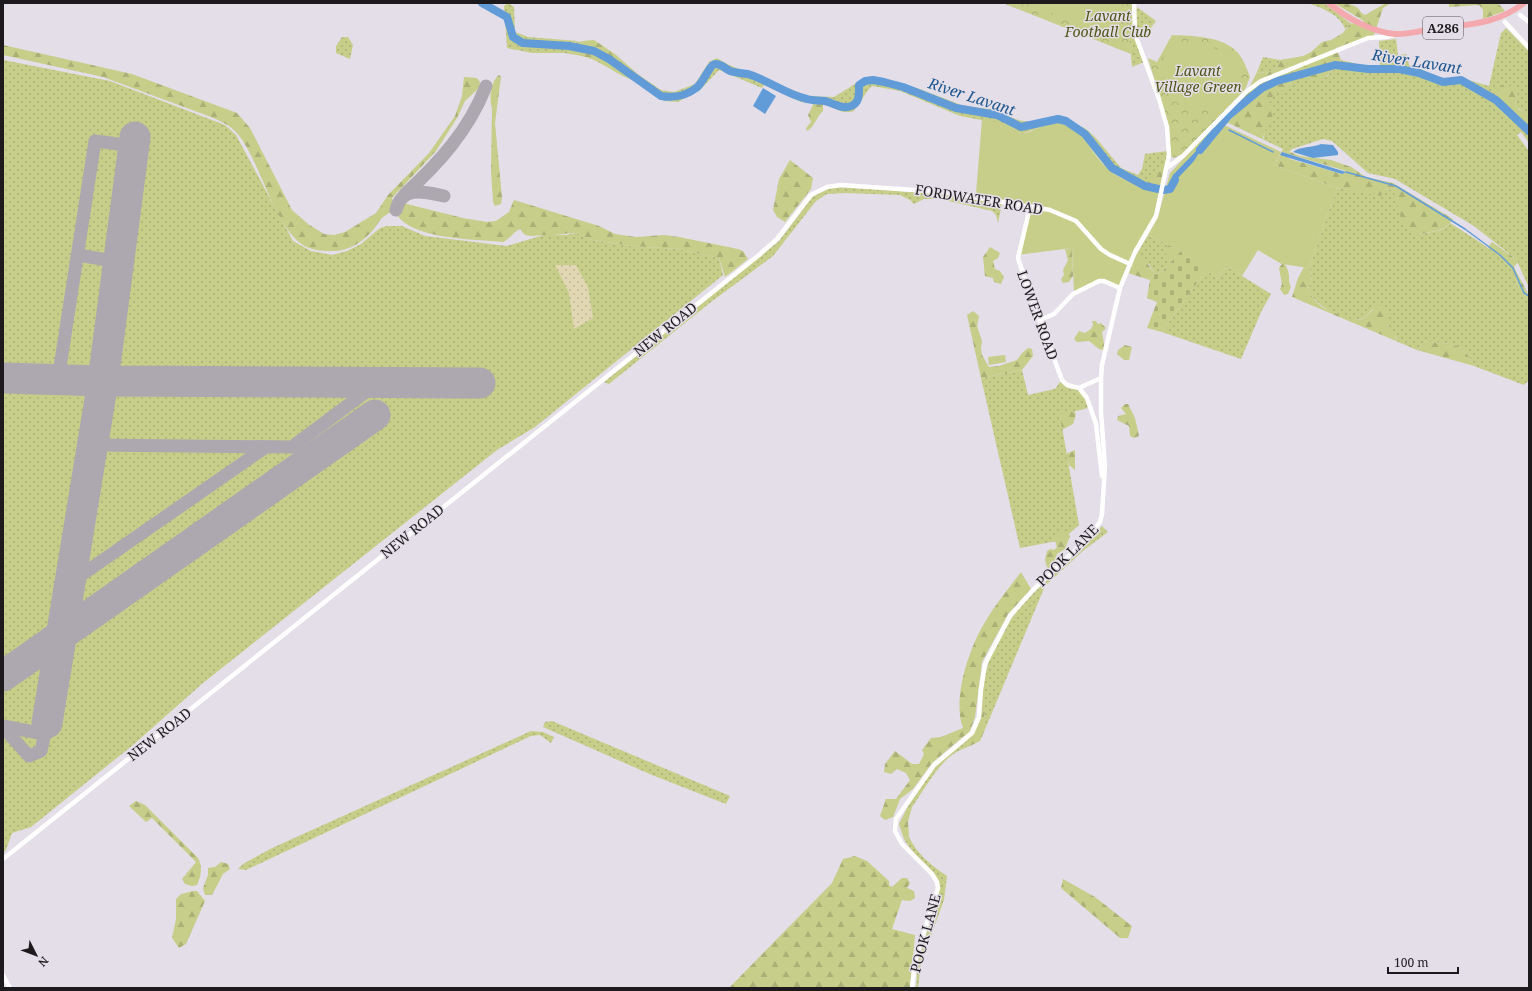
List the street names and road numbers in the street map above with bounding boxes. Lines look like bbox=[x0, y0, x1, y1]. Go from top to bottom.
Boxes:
road number: A286 bbox=[1423, 17, 1463, 39]
street label: FORDWATER ROAD bbox=[913, 179, 1045, 219]
street label: LOWER ROAD bbox=[1013, 268, 1063, 362]
street label: NEW ROAD bbox=[629, 298, 701, 360]
street label: NEW ROAD bbox=[376, 500, 448, 562]
street label: POOK LANE bbox=[1032, 520, 1102, 590]
street label: NEW ROAD bbox=[123, 703, 195, 765]
street label: POOK LANE bbox=[905, 891, 945, 974]

